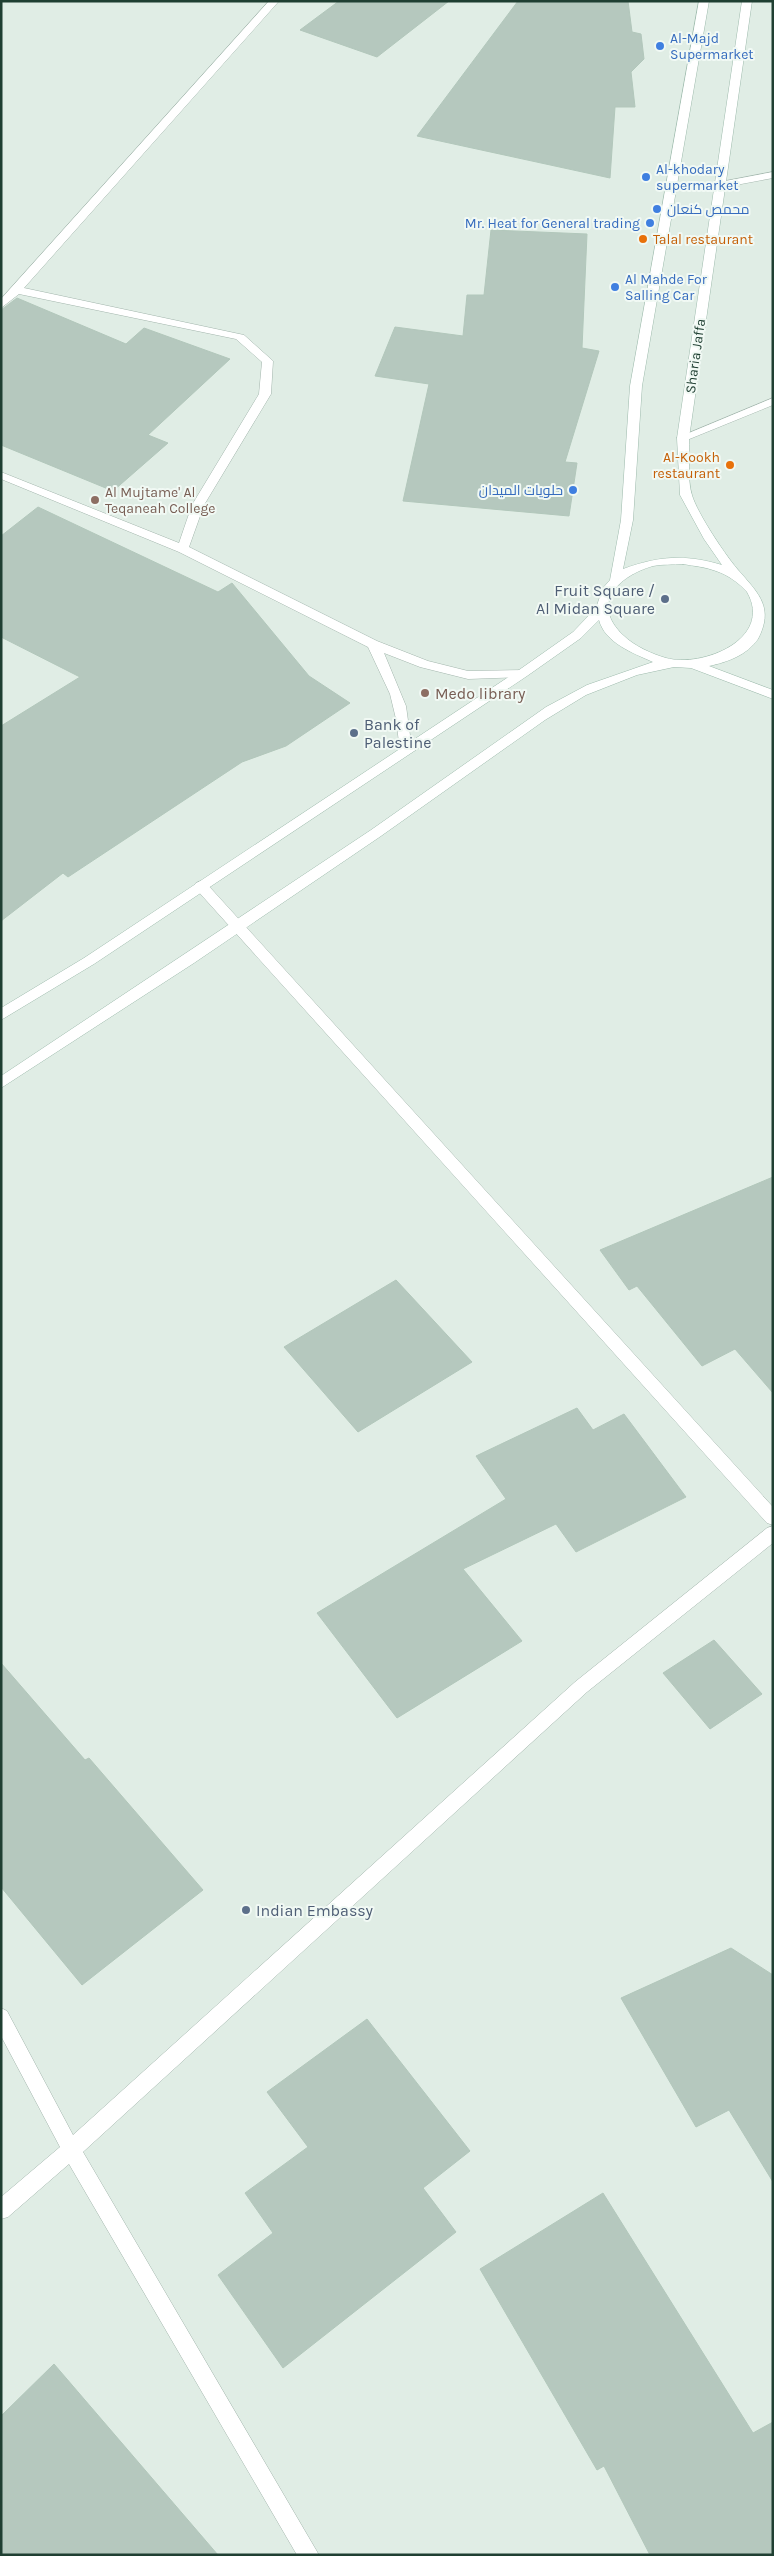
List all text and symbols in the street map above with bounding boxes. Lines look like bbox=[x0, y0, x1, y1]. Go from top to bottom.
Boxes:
place label: Al-Majd Supermarket bbox=[670, 30, 754, 63]
marker: Al-Majd Supermarket bbox=[654, 40, 666, 52]
place label: Al-khodary supermarket bbox=[656, 161, 738, 194]
marker: Al-khodary supermarket bbox=[640, 171, 652, 183]
place label: محمص كنعان bbox=[667, 201, 750, 218]
marker: محمص كنعان bbox=[651, 203, 663, 215]
place label: Mr. Heat for General trading bbox=[465, 215, 640, 232]
marker: Mr. Heat for General trading bbox=[644, 217, 656, 229]
place label: Talal restaurant bbox=[653, 231, 753, 248]
marker: Talal restaurant bbox=[637, 233, 649, 245]
place label: Al Mahde For Salling Car bbox=[625, 271, 708, 304]
marker: Al Mahde For Salling Car bbox=[609, 281, 621, 293]
street label: Sharia Jaffa bbox=[682, 317, 709, 395]
place label: Al-Kookh restaurant bbox=[652, 449, 720, 482]
marker: Al-Kookh restaurant bbox=[724, 459, 736, 471]
place label: حلويات الميدان bbox=[479, 482, 563, 499]
place label: Al Mujtame' Al Teqaneah College bbox=[105, 484, 216, 517]
marker: حلويات الميدان bbox=[567, 484, 579, 496]
marker: Al Mujtame' Al Teqaneah College bbox=[89, 494, 101, 506]
place label: Fruit Square / Al Midan Square bbox=[536, 581, 655, 618]
marker: Fruit Square / Al Midan Square bbox=[659, 593, 671, 605]
place label: Medo library bbox=[435, 684, 526, 703]
marker: Medo library bbox=[419, 687, 431, 699]
place label: Bank of Palestine bbox=[364, 715, 431, 752]
marker: Bank of Palestine bbox=[348, 727, 360, 739]
place label: Indian Embassy bbox=[256, 1901, 373, 1920]
marker: Indian Embassy bbox=[240, 1904, 252, 1916]

